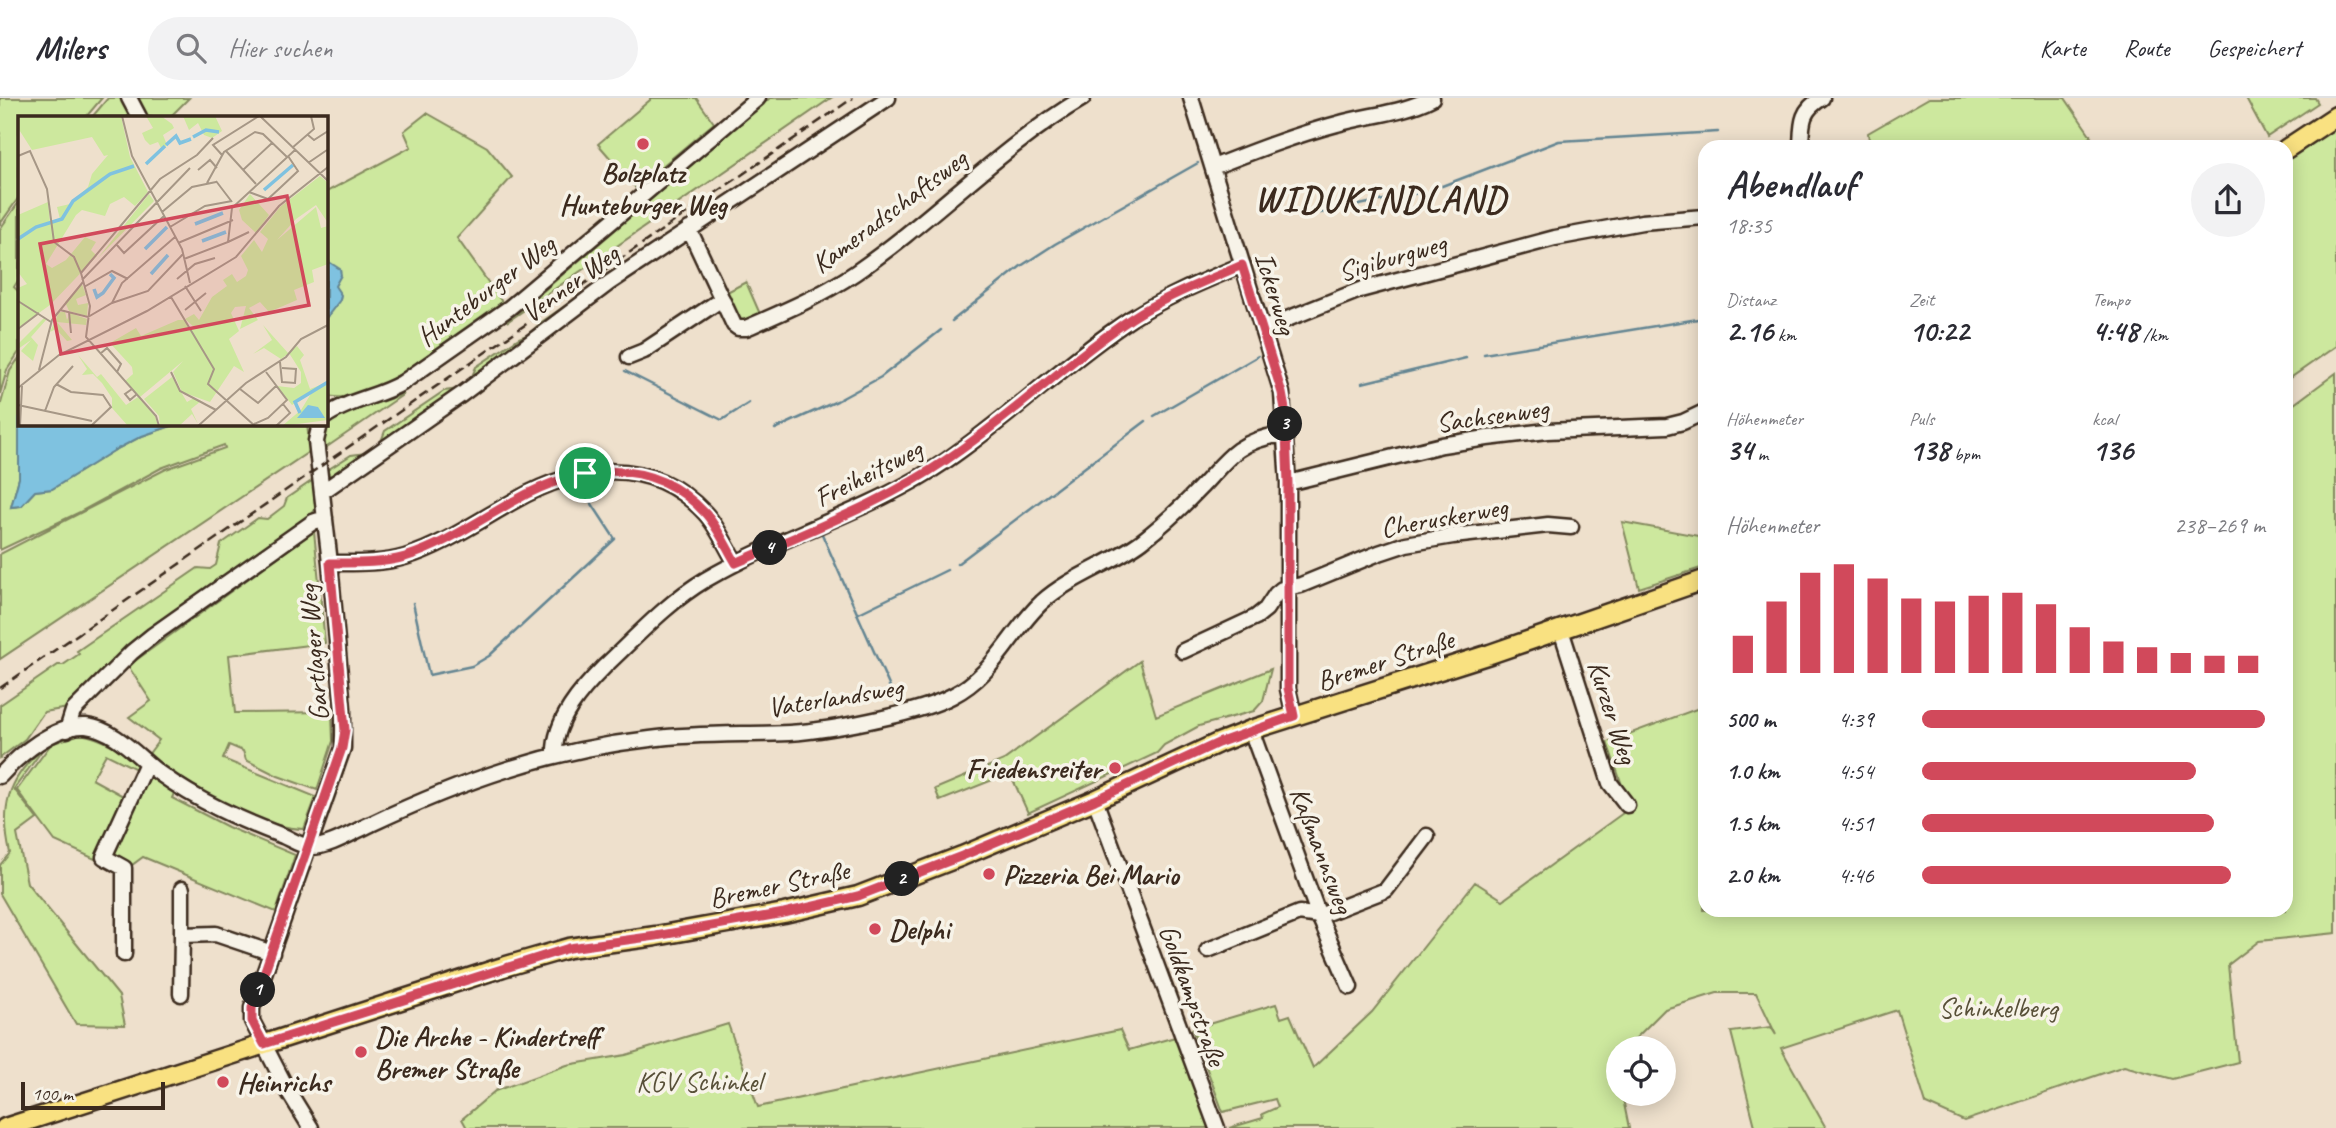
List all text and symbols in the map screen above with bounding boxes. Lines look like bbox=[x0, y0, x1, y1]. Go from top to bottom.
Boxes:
search box bbox=[148, 17, 638, 80]
text: Milers bbox=[35, 27, 106, 69]
icon: search bbox=[172, 29, 210, 67]
text: Hier suchen bbox=[228, 32, 332, 65]
text: Karte bbox=[2040, 33, 2086, 63]
text: Route bbox=[2124, 33, 2169, 63]
text: Gespeichert bbox=[2207, 33, 2301, 63]
inset map bbox=[18, 116, 327, 425]
marker: Bolzplatz Hunteburger Weg bbox=[635, 136, 651, 152]
street label: Kameradschaftsweg bbox=[804, 140, 975, 281]
place label: Bolzplatz Hunteburger Weg bbox=[560, 155, 728, 222]
text: Abendlauf bbox=[1726, 161, 1856, 208]
button: share bbox=[2191, 163, 2265, 237]
district label: WIDUKINDLAND bbox=[1255, 177, 1509, 222]
text: 18:35 bbox=[1726, 211, 1772, 240]
street label: Sigiburgweg bbox=[1334, 224, 1452, 289]
street label: Hunteburger Weg bbox=[410, 226, 563, 354]
street label: Venner Weg bbox=[514, 235, 627, 330]
street label: Ickerweg bbox=[1247, 248, 1306, 340]
text: Distanz bbox=[1726, 288, 1776, 312]
text: Zeit bbox=[1909, 288, 1934, 312]
text: Tempo bbox=[2092, 288, 2130, 312]
text: 2.16 bbox=[1726, 312, 1773, 350]
text: 10:22 bbox=[1909, 312, 1969, 350]
text: 4:48 bbox=[2092, 312, 2138, 350]
text: km bbox=[1773, 323, 1796, 347]
text: /km bbox=[2138, 323, 2168, 347]
street label: Sachsenweg bbox=[1434, 390, 1552, 440]
pin: 3 bbox=[1268, 406, 1302, 442]
text: Höhenmeter bbox=[1726, 407, 1803, 431]
text: Puls bbox=[1909, 407, 1934, 431]
text: kcal bbox=[2092, 407, 2117, 431]
text: 3 bbox=[1280, 411, 1289, 435]
street label: Freiheitsweg bbox=[808, 430, 930, 515]
text: 34 bbox=[1726, 431, 1753, 469]
text: 138 bbox=[1909, 431, 1950, 469]
text: 136 bbox=[2092, 431, 2133, 469]
text: m bbox=[1753, 442, 1768, 466]
text: bpm bbox=[1950, 442, 1980, 466]
pin bbox=[555, 443, 615, 503]
icon: arrive bbox=[566, 454, 604, 492]
street label: Cheruskerweg bbox=[1378, 488, 1511, 545]
text: Höhenmeter bbox=[1726, 511, 1819, 540]
text: 238–269 m bbox=[2174, 511, 2265, 540]
pin: 4 bbox=[752, 531, 788, 566]
text: 4 bbox=[765, 535, 774, 559]
street label: Gartlager Weg bbox=[289, 581, 336, 723]
street label: Bremer Straße bbox=[1312, 621, 1460, 699]
street label: Kurzer Weg bbox=[1580, 656, 1646, 769]
street label: Vaterlandsweg bbox=[765, 669, 907, 725]
text: 500 m bbox=[1726, 705, 1775, 734]
text: 4:39 bbox=[1838, 705, 1874, 734]
place label: Friedensreiter bbox=[966, 751, 1104, 786]
text: 1.0 km bbox=[1726, 757, 1780, 786]
text: 4:54 bbox=[1838, 757, 1874, 786]
marker: Friedensreiter bbox=[1107, 760, 1123, 776]
street label: Kaßmannsweg bbox=[1282, 782, 1363, 920]
text: 1.5 km bbox=[1726, 809, 1779, 838]
text: 4:51 bbox=[1838, 809, 1874, 838]
street label: Bremer Straße bbox=[706, 852, 854, 916]
place label: Pizzeria Bei Mario bbox=[1003, 857, 1180, 892]
text: 2.0 km bbox=[1726, 861, 1780, 890]
text: 4:46 bbox=[1838, 861, 1874, 890]
pin: 2 bbox=[884, 862, 920, 896]
text: 2 bbox=[897, 866, 906, 890]
marker: Pizzeria Bei Mario bbox=[981, 866, 997, 882]
place label: Delphi bbox=[889, 912, 953, 947]
street label: Goldkampstraße bbox=[1151, 920, 1235, 1072]
marker: Delphi bbox=[867, 921, 883, 937]
pin: 1 bbox=[240, 972, 276, 1008]
text: 1 bbox=[253, 977, 262, 1001]
park label: Schinkelberg bbox=[1939, 990, 2060, 1025]
place label: Die Arche - Kindertreff Bremer Straße bbox=[375, 1019, 605, 1086]
map controls bbox=[1606, 1036, 1676, 1106]
button: locate bbox=[1606, 1036, 1676, 1106]
marker: Die Arche - Kindertreff Bremer Straße bbox=[353, 1044, 369, 1060]
park label: KGV Schinkel bbox=[636, 1064, 767, 1099]
place label: Heinrichs bbox=[237, 1065, 333, 1100]
marker: Heinrichs bbox=[215, 1074, 231, 1090]
scale bar bbox=[21, 1079, 164, 1111]
text: 100 m bbox=[32, 1082, 73, 1106]

